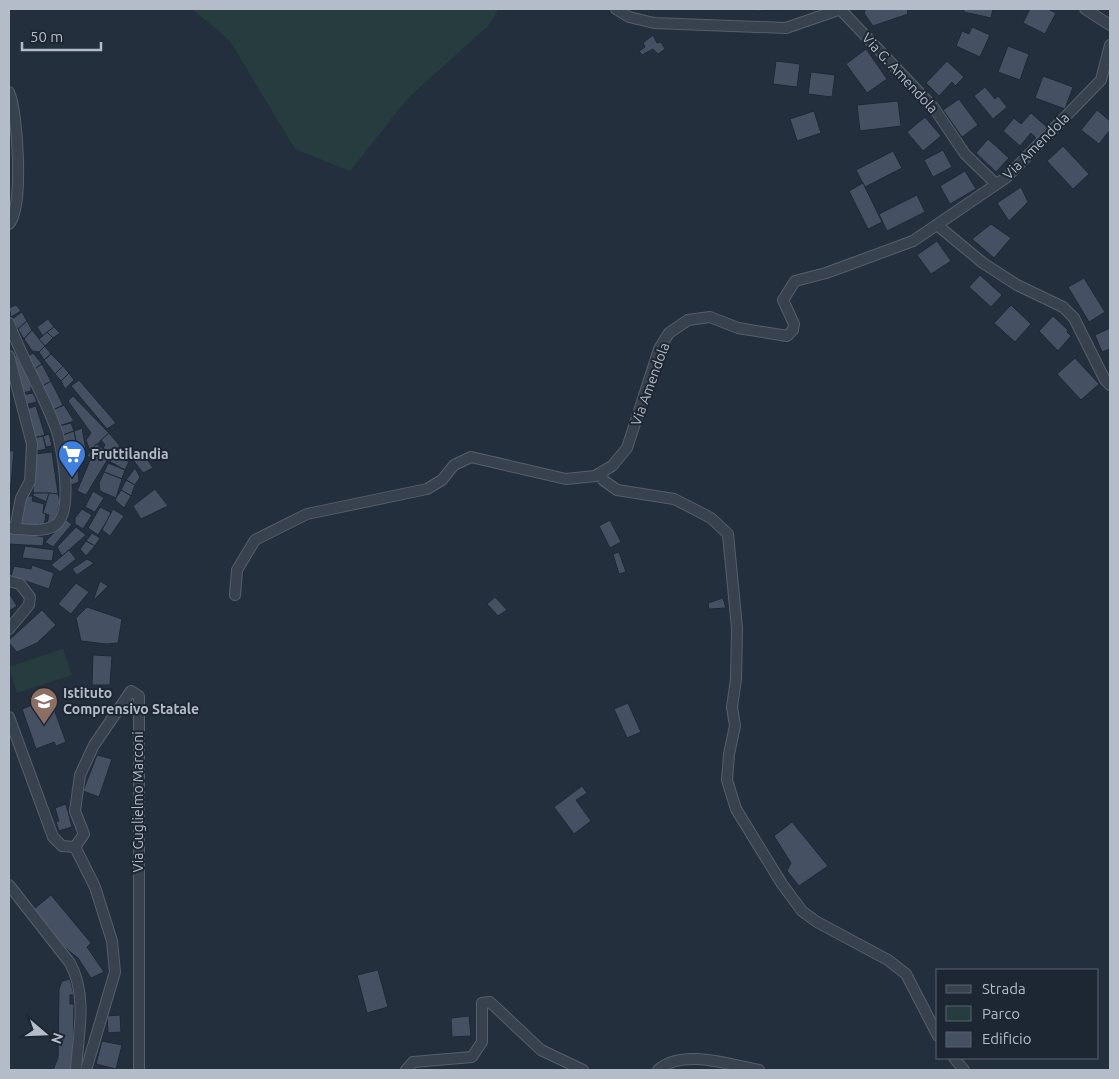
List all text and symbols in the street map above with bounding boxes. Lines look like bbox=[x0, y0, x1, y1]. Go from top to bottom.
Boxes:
scale bar bbox=[22, 20, 101, 52]
text: 50 m bbox=[30, 28, 63, 45]
street label: Via G. Amendola bbox=[859, 30, 941, 116]
street label: Via Amendola bbox=[999, 109, 1073, 183]
street label: Via Amendola bbox=[628, 340, 672, 428]
supermarket icon: Fruttilandia bbox=[57, 439, 87, 478]
place label: Fruttilandia bbox=[91, 446, 169, 462]
place label: Istituto Comprensivo Statale bbox=[63, 685, 199, 717]
school or university icon: Istituto Comprensivo Statale bbox=[29, 686, 59, 725]
street label: Via Guglielmo Marconi bbox=[130, 731, 146, 873]
legend bbox=[936, 969, 1099, 1059]
text: Strada bbox=[982, 980, 1026, 997]
text: Parco bbox=[982, 1005, 1020, 1022]
north arrow bbox=[20, 1009, 70, 1059]
text: Edificio bbox=[982, 1030, 1031, 1047]
text: N bbox=[48, 1031, 67, 1046]

